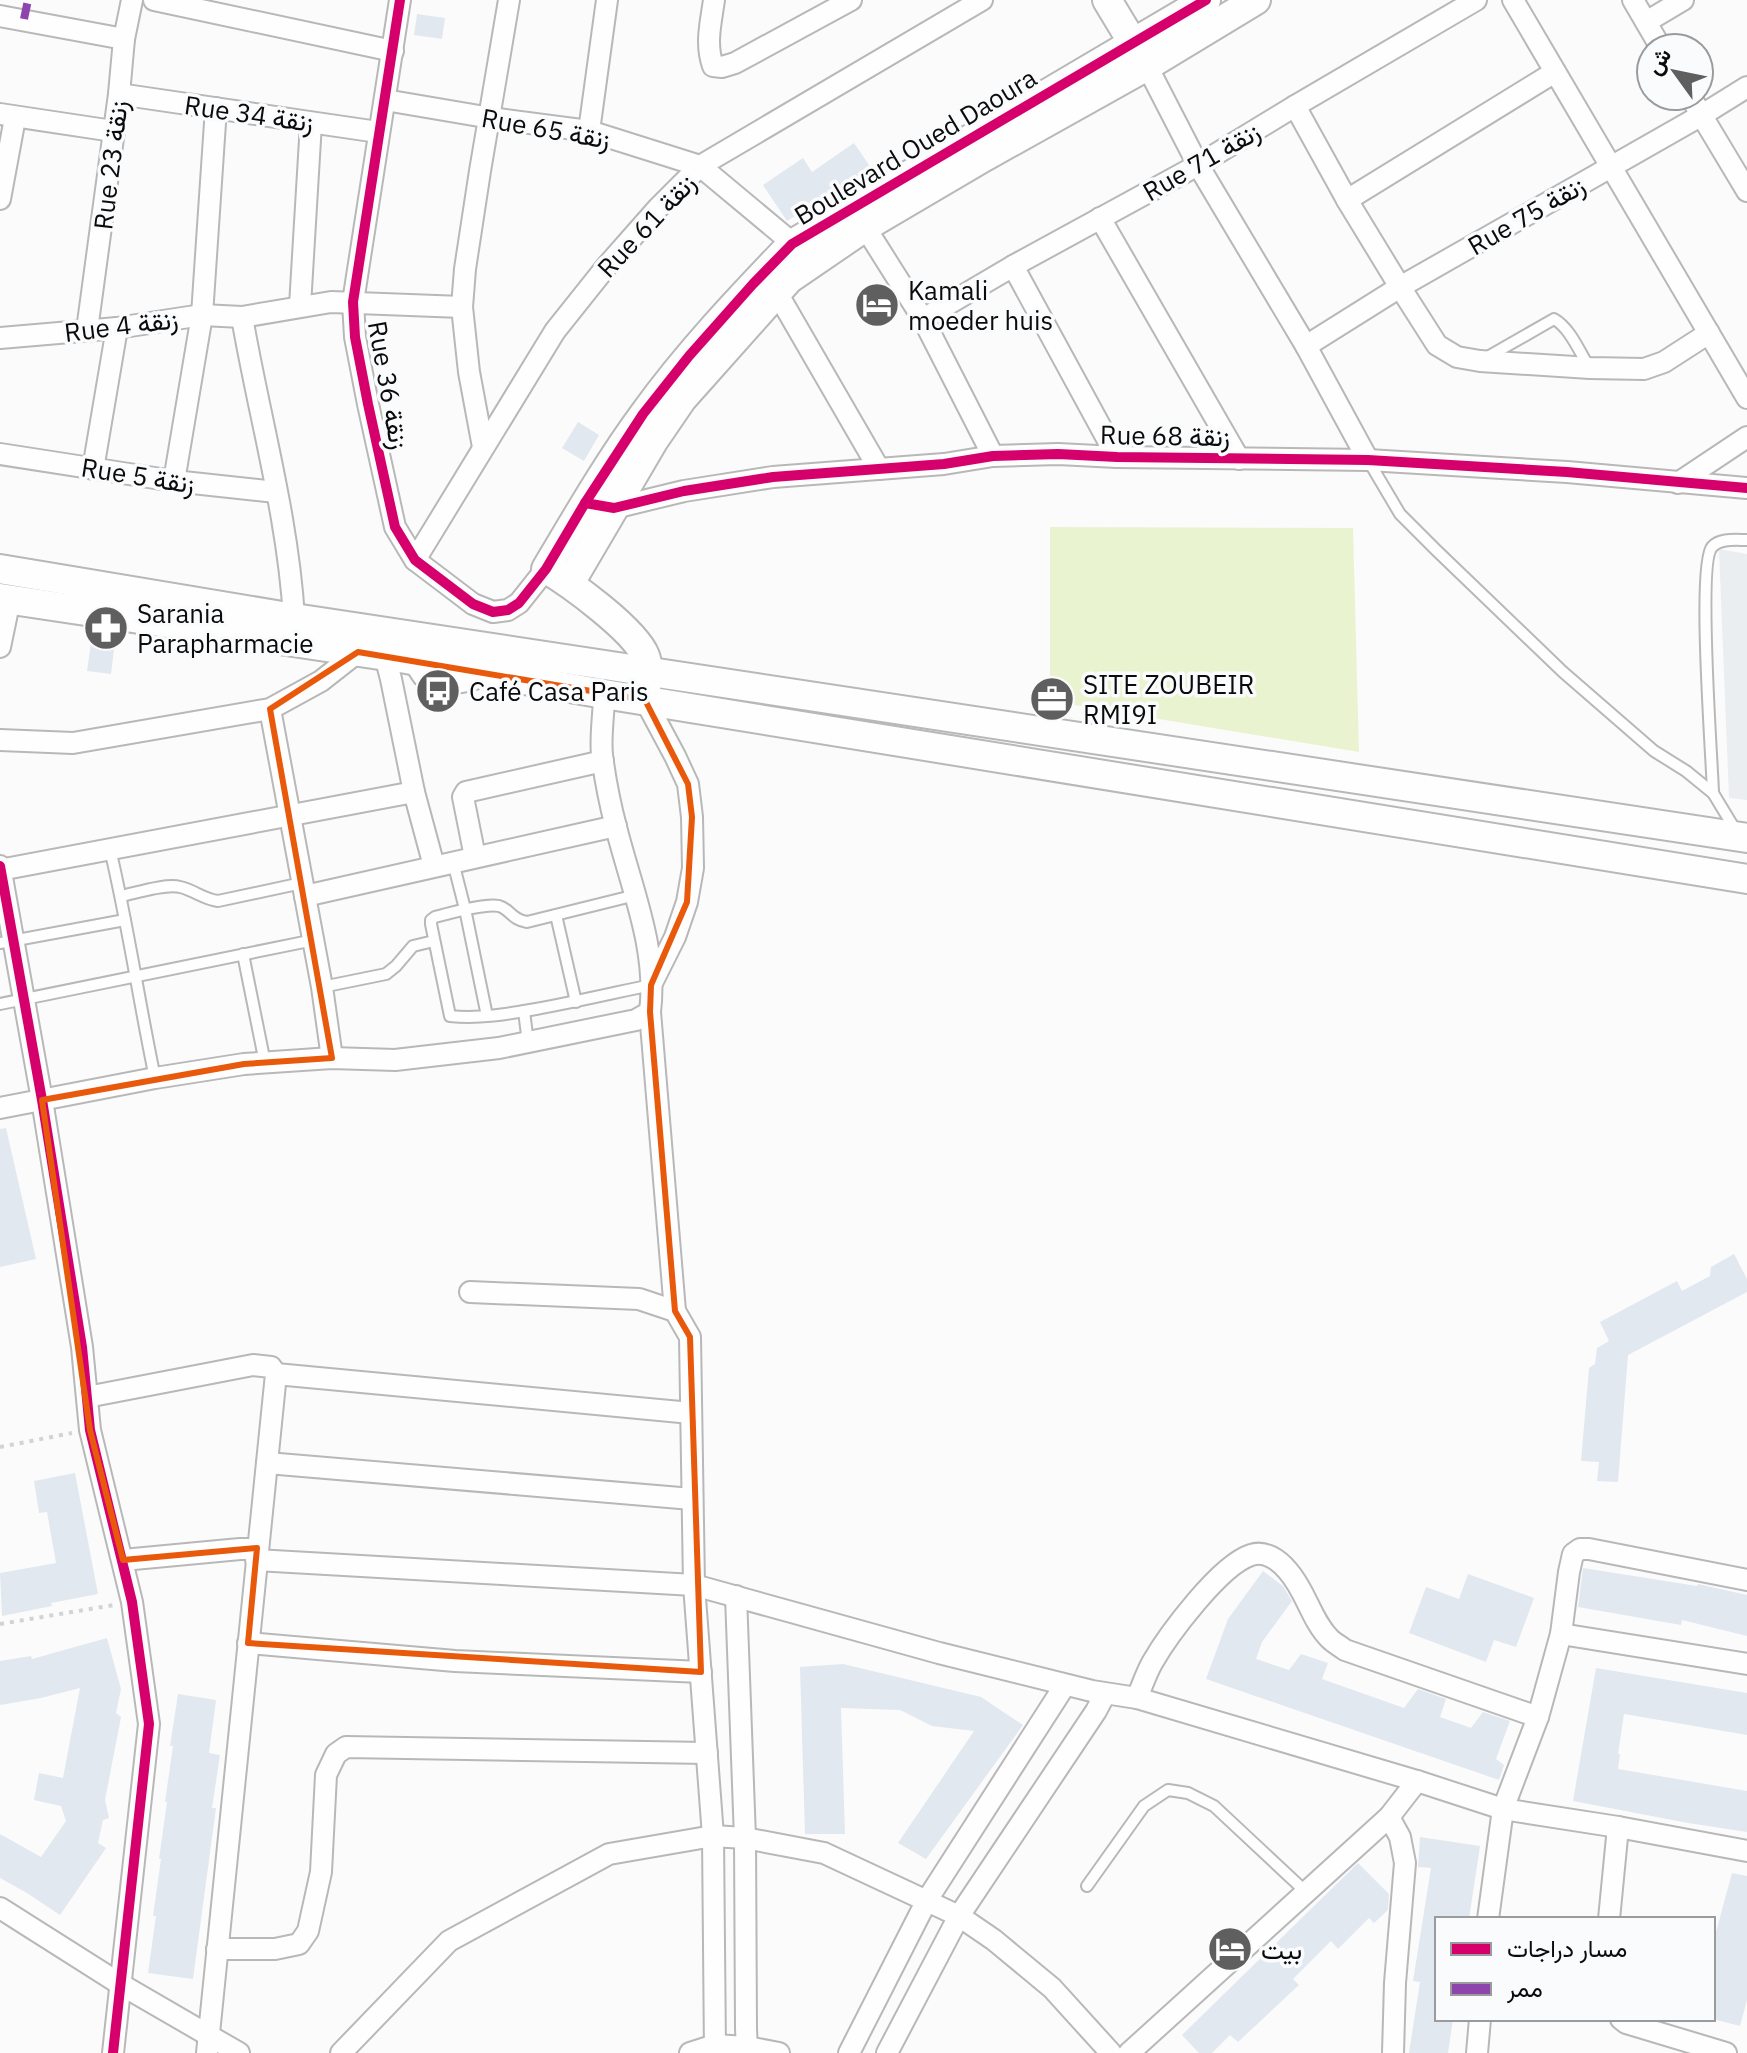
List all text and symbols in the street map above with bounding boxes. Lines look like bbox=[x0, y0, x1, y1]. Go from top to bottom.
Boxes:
north arrow bbox=[1635, 32, 1715, 112]
text: ش bbox=[1638, 42, 1677, 80]
street label: Boulevard Oued Daoura bbox=[787, 60, 1043, 232]
street label: Rue 34 زنقة bbox=[182, 87, 316, 139]
street label: Rue 23 زنقة bbox=[85, 98, 135, 232]
street label: Rue 65 زنقة bbox=[479, 100, 613, 156]
street label: Rue 71 زنقة bbox=[1136, 114, 1266, 208]
street label: Rue 61 زنقة bbox=[589, 166, 703, 284]
street label: Rue 75 زنقة bbox=[1461, 168, 1591, 262]
place label: Kamali moeder huis bbox=[908, 273, 1053, 337]
hotel icon: Kamali moeder huis bbox=[853, 281, 901, 329]
street label: Rue 4 زنقة bbox=[62, 301, 180, 349]
street label: Rue 36 زنقة bbox=[361, 318, 417, 452]
street label: Rue 68 زنقة bbox=[1100, 417, 1230, 453]
street label: Rue 5 زنقة bbox=[79, 449, 197, 501]
place label: Sarania Parapharmacie bbox=[137, 596, 313, 660]
pharmacy icon: Sarania Parapharmacie bbox=[82, 604, 130, 652]
bus stop icon: Café Casa Paris bbox=[414, 667, 462, 715]
place label: SITE ZOUBEIR RMI9I bbox=[1083, 667, 1254, 731]
place label: Café Casa Paris bbox=[469, 674, 649, 708]
office icon: SITE ZOUBEIR RMI9I bbox=[1028, 675, 1076, 723]
legend bbox=[1435, 1917, 1715, 2021]
hotel icon: بيت bbox=[1206, 1925, 1254, 1973]
place label: بيت bbox=[1261, 1932, 1302, 1966]
text: مسار دراجات bbox=[1507, 1932, 1627, 1964]
text: ممر bbox=[1506, 1972, 1543, 2004]

